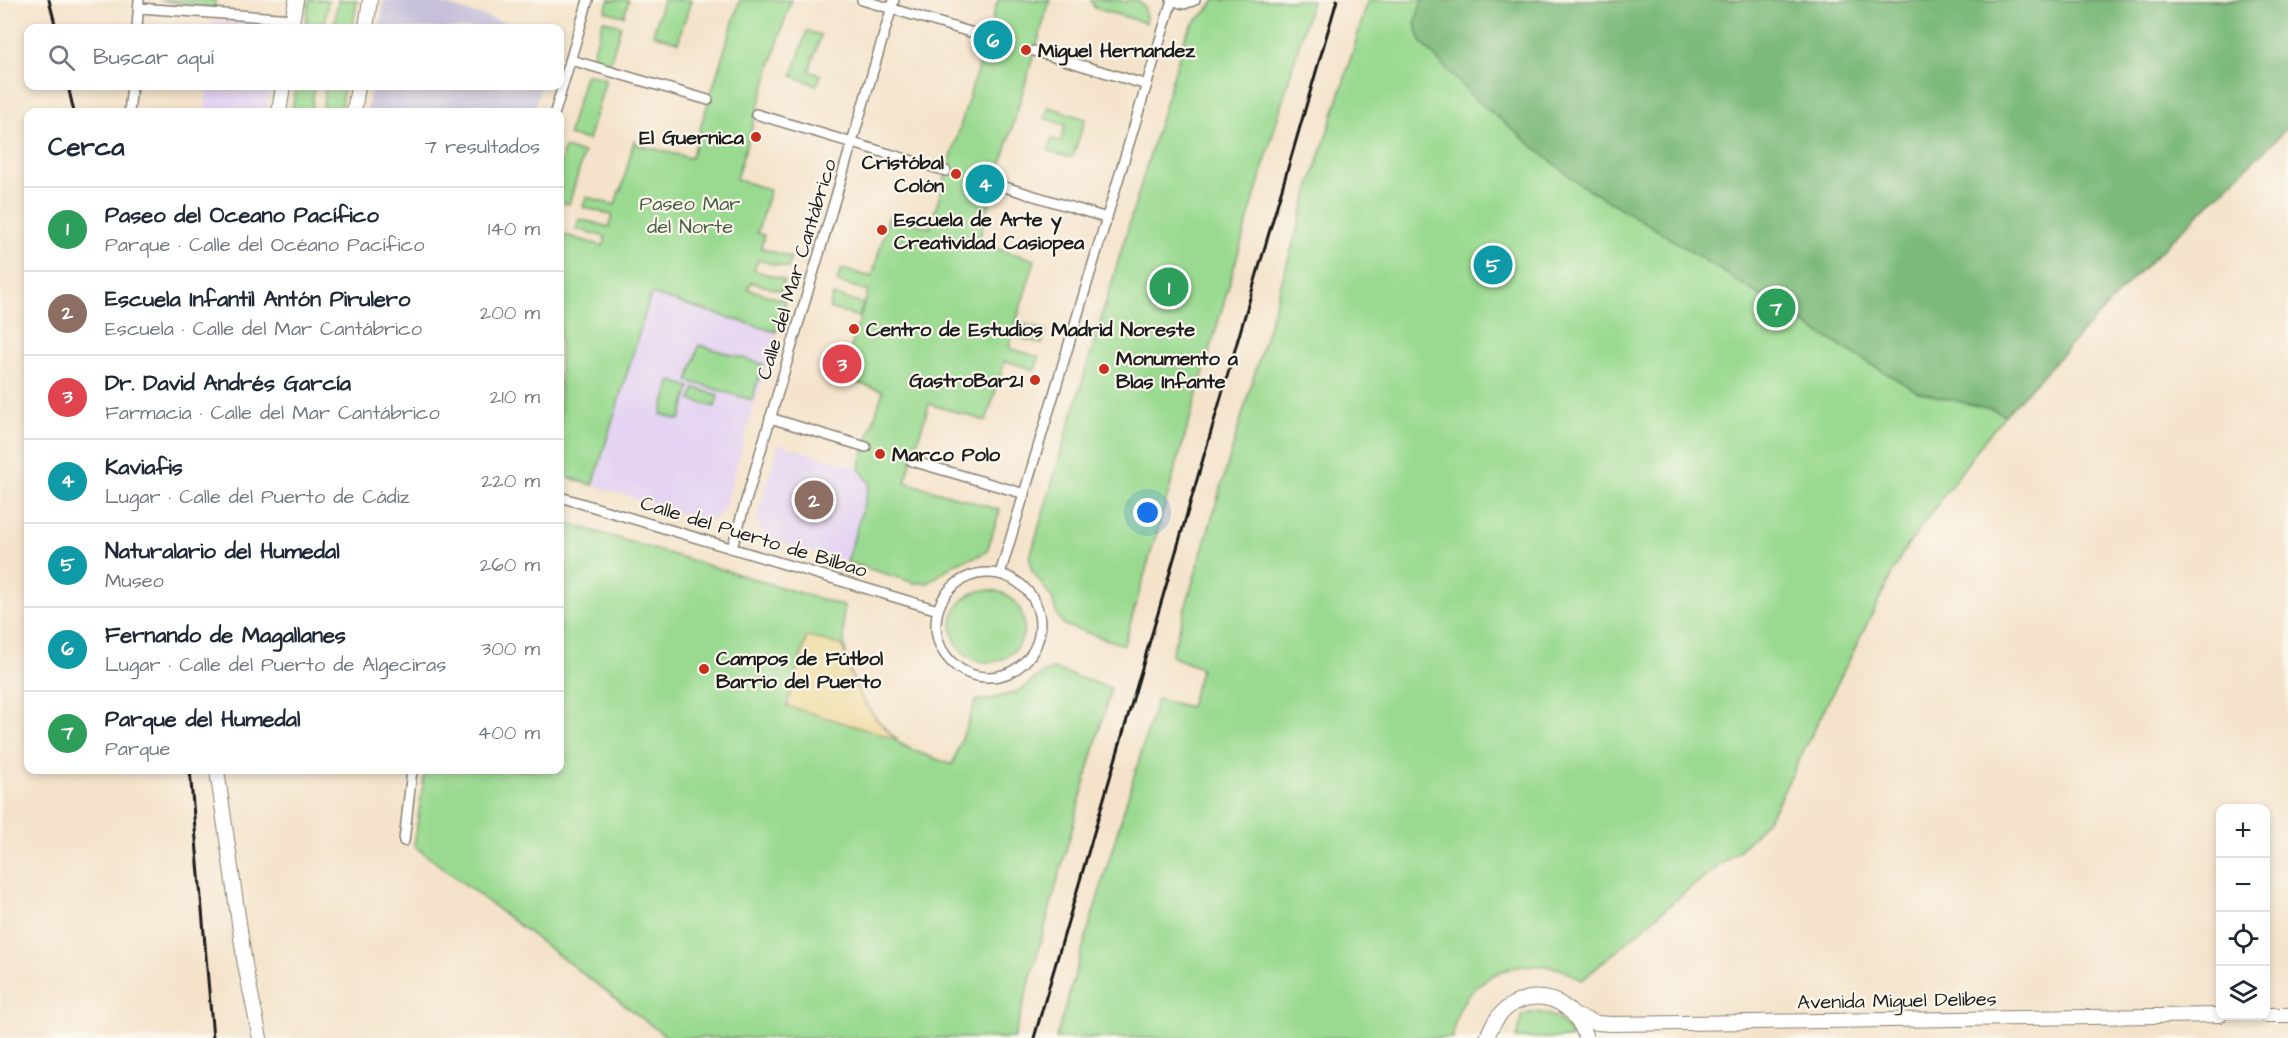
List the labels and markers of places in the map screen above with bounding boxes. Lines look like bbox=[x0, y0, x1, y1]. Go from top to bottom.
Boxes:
pin: 6 bbox=[974, 18, 1012, 63]
place label: Miguel Hernandez bbox=[1038, 37, 1196, 66]
marker: Miguel Hernandez bbox=[1019, 43, 1033, 57]
place label: El Guernica bbox=[639, 124, 745, 152]
marker: El Guernica bbox=[749, 130, 763, 144]
place label: Cristóbal Colón bbox=[862, 149, 944, 200]
pin: 4 bbox=[966, 162, 1004, 207]
marker: Cristóbal Colón bbox=[949, 167, 963, 181]
place label: Escuela de Arte y Creatividad Casiopea bbox=[894, 206, 1085, 257]
marker: Escuela de Arte y Creatividad Casiopea bbox=[875, 223, 889, 237]
pin: 5 bbox=[1474, 242, 1512, 288]
pin: 1 bbox=[1150, 264, 1188, 310]
pin: 7 bbox=[1756, 286, 1796, 330]
place label: Centro de Estudios Madrid Noreste bbox=[866, 316, 1195, 344]
marker: Centro de Estudios Madrid Noreste bbox=[847, 322, 861, 336]
pin: 3 bbox=[822, 342, 862, 386]
place label: Monumento a Blas Infante bbox=[1116, 345, 1239, 396]
marker: Monumento a Blas Infante bbox=[1097, 362, 1111, 376]
place label: GastroBar21 bbox=[909, 367, 1023, 395]
marker: GastroBar21 bbox=[1028, 373, 1042, 387]
place label: Marco Polo bbox=[892, 441, 1001, 469]
marker: Marco Polo bbox=[873, 447, 887, 461]
pin: 2 bbox=[794, 478, 834, 522]
place label: Campos de Fútbol Barrio del Puerto bbox=[716, 645, 883, 696]
marker: Campos de Fútbol Barrio del Puerto bbox=[697, 662, 711, 676]

